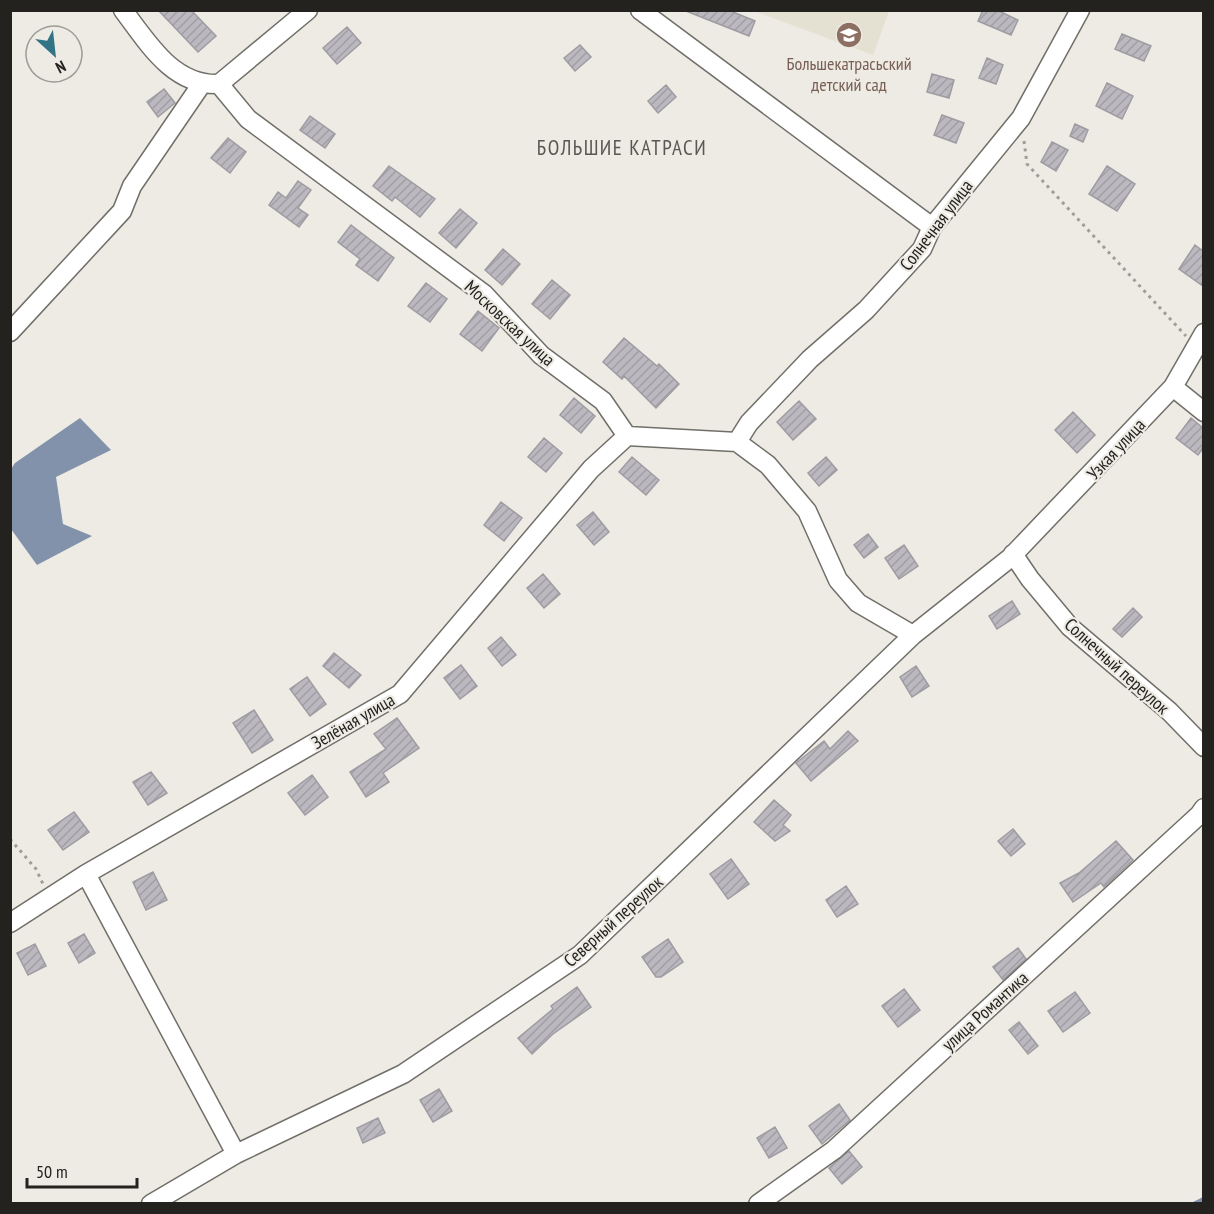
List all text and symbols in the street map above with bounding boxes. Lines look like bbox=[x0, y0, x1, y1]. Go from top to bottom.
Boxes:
school or university icon: Большекатрасьский детский сад bbox=[834, 20, 864, 50]
north arrow bbox=[24, 24, 84, 84]
place label: Большекатрасьский детский сад bbox=[786, 52, 912, 96]
text: N bbox=[52, 56, 69, 78]
district label: БОЛЬШИЕ КАТРАСИ bbox=[537, 134, 707, 161]
street label: Солнечная улица bbox=[894, 175, 978, 275]
street label: Московская улица bbox=[460, 275, 560, 371]
street label: Узкая улица bbox=[1082, 414, 1150, 484]
street label: Солнечный переулок bbox=[1060, 613, 1174, 719]
street label: Зелёная улица bbox=[307, 688, 399, 754]
street label: Северный переулок bbox=[559, 870, 667, 972]
street label: улица Романтика bbox=[937, 966, 1033, 1056]
scale bar bbox=[27, 1151, 136, 1189]
text: 50 m bbox=[36, 1160, 68, 1183]

